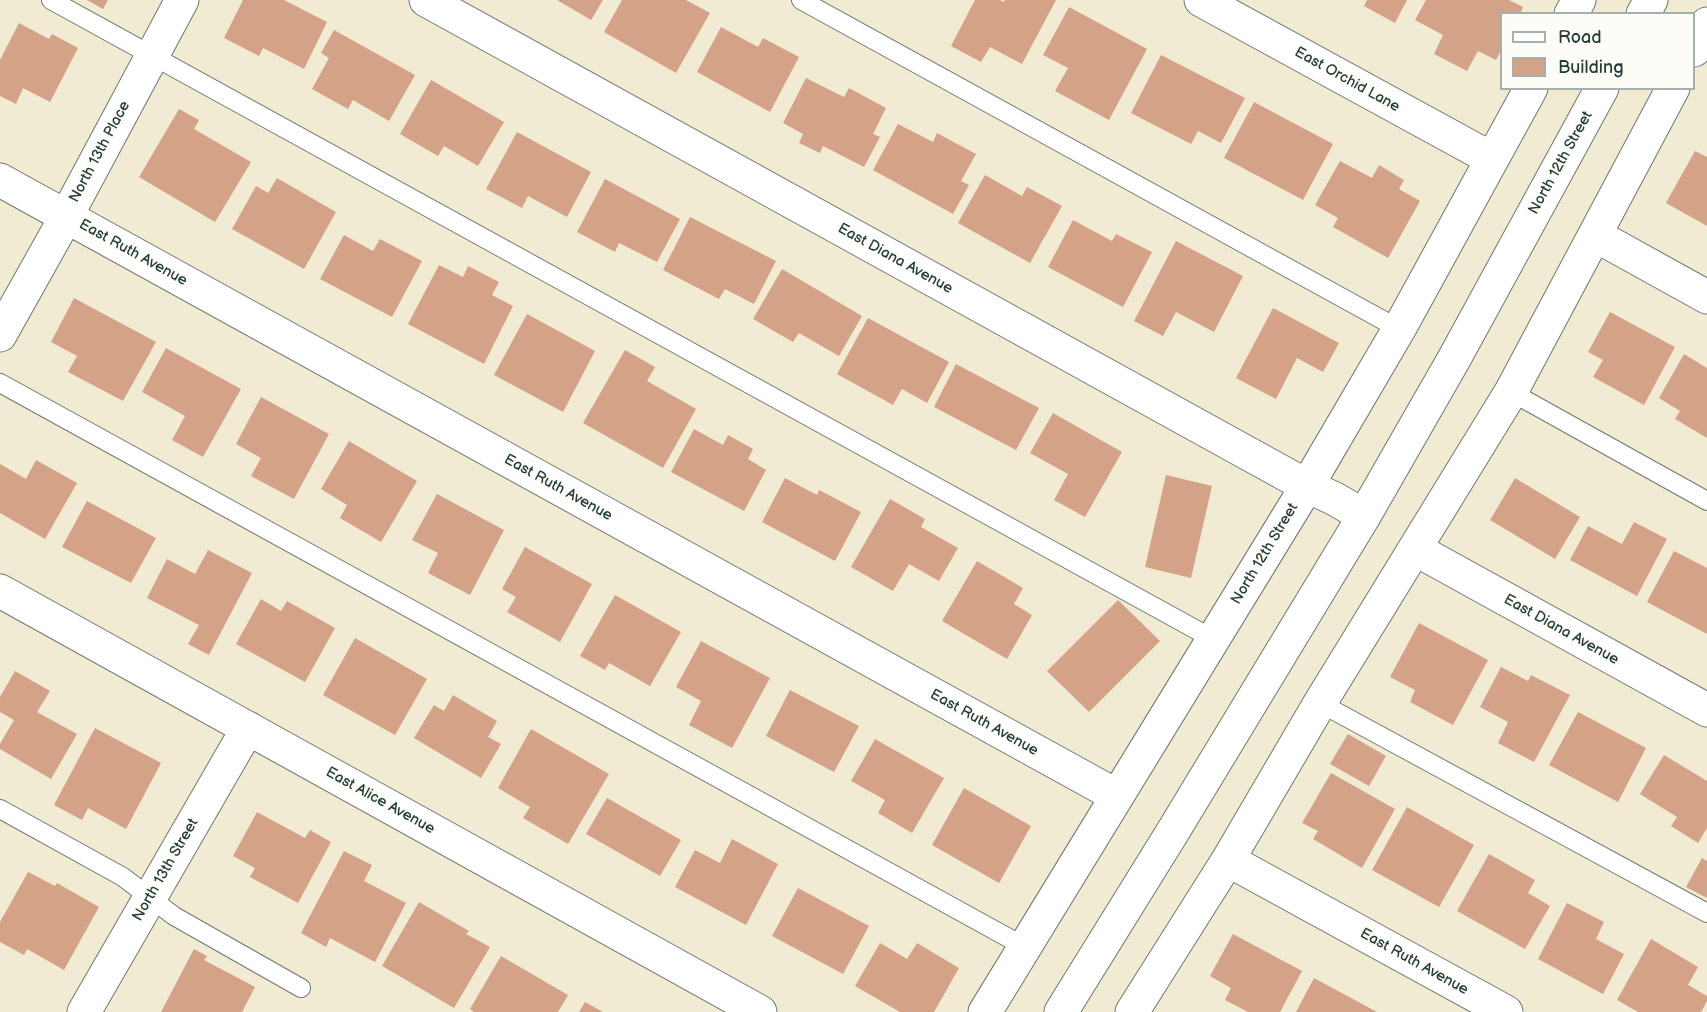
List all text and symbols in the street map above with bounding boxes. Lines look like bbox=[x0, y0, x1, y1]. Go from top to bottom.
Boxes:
legend bbox=[1500, 12, 1695, 90]
text: Road bbox=[1558, 27, 1602, 48]
street label: East Orchid Lane bbox=[1291, 44, 1403, 116]
text: Building bbox=[1558, 57, 1624, 78]
street label: North 13th Place bbox=[66, 98, 134, 206]
street label: North 12th Street bbox=[1525, 108, 1597, 218]
street label: East Ruth Avenue bbox=[76, 216, 190, 290]
street label: East Diana Avenue bbox=[834, 220, 956, 298]
street label: East Ruth Avenue bbox=[501, 451, 615, 525]
street label: North 12th Street bbox=[1228, 500, 1302, 608]
street label: East Diana Avenue bbox=[1500, 591, 1622, 669]
street label: East Ruth Avenue bbox=[927, 686, 1041, 760]
street label: East Alice Avenue bbox=[322, 764, 438, 838]
street label: North 13th Street bbox=[129, 815, 203, 925]
street label: East Ruth Avenue bbox=[1357, 925, 1471, 999]

